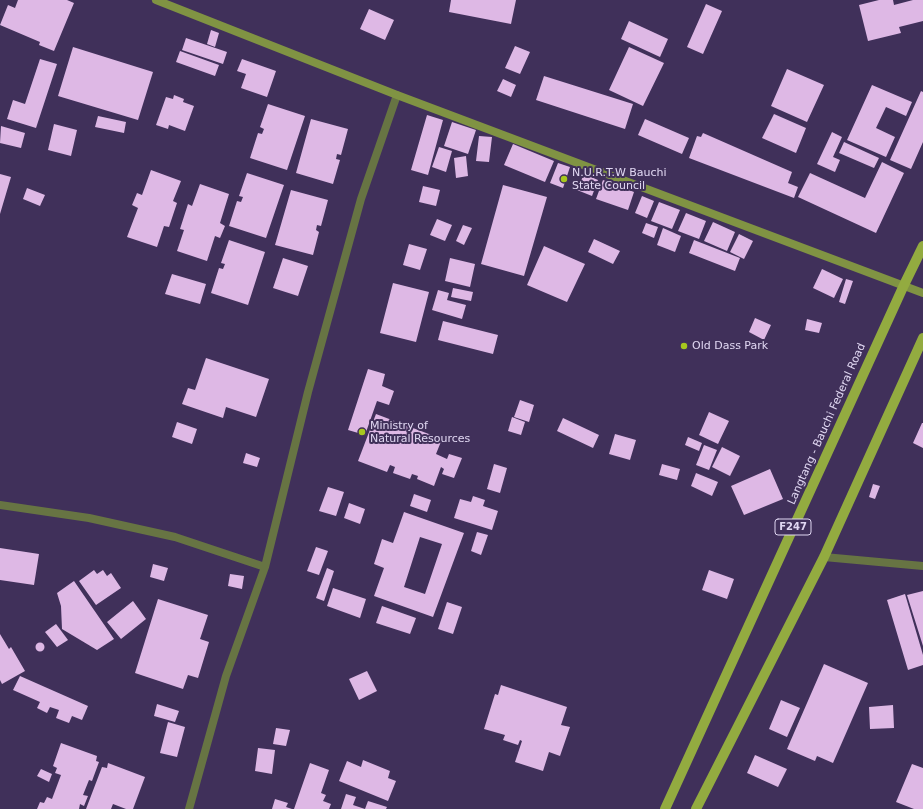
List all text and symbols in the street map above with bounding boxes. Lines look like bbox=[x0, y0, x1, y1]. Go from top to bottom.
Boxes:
place label: N.U.R.T.W Bauchi State Council bbox=[572, 166, 667, 192]
marker: N.U.R.T.W Bauchi State Council bbox=[559, 174, 569, 184]
place label: Old Dass Park bbox=[692, 339, 768, 353]
marker: Old Dass Park bbox=[679, 341, 689, 351]
street label: Langtang - Bauchi Federal Road bbox=[785, 341, 869, 507]
place label: Ministry of Natural Resources bbox=[370, 419, 470, 445]
marker: Ministry of Natural Resources bbox=[357, 427, 367, 437]
road number: F247 bbox=[775, 519, 811, 535]

